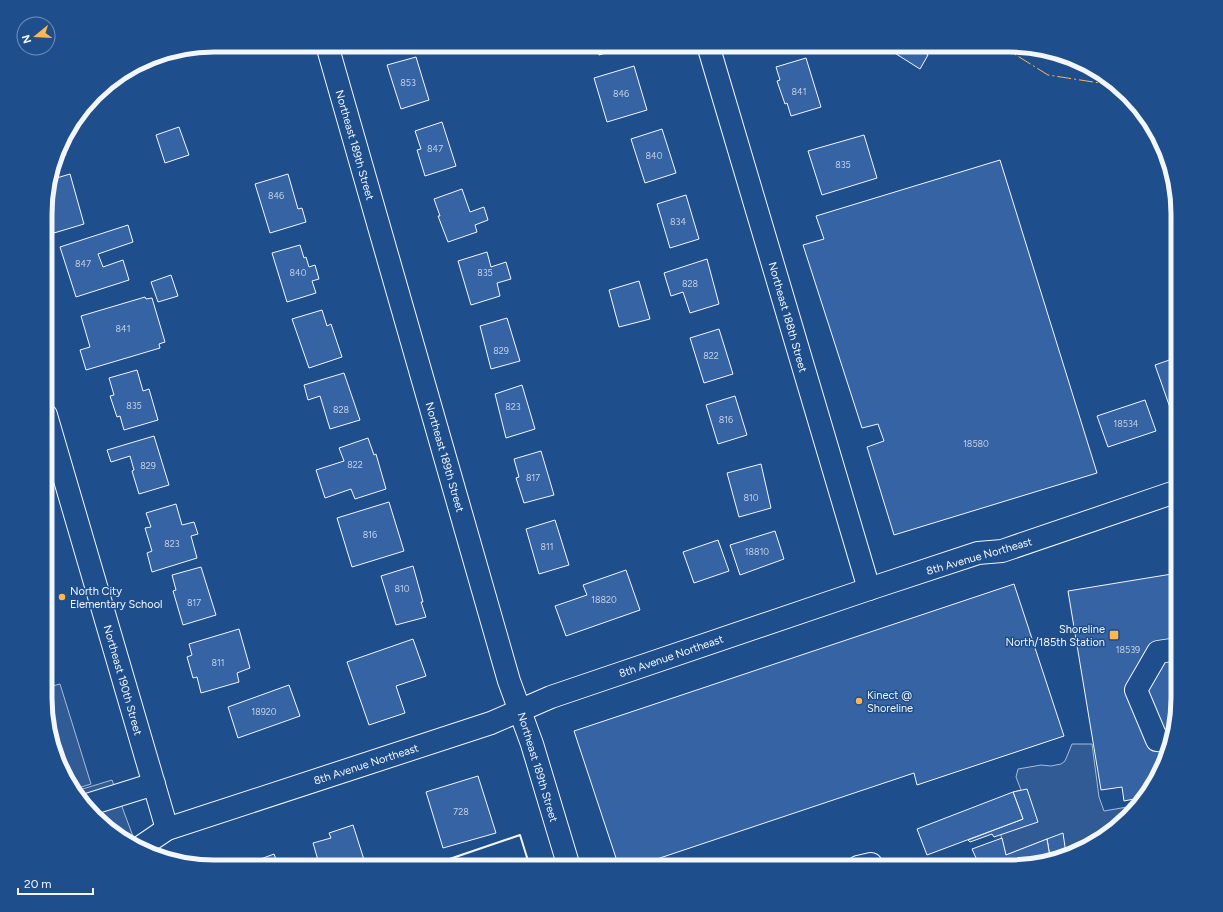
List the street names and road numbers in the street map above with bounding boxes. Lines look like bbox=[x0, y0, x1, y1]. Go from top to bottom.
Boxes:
street label: Northeast 189th Street bbox=[333, 89, 376, 202]
street label: Northeast 188th Street bbox=[766, 260, 810, 374]
street label: Northeast 189th Street bbox=[423, 401, 466, 514]
street label: 8th Avenue Northeast bbox=[925, 535, 1034, 578]
street label: Northeast 190th Street bbox=[101, 623, 145, 737]
street label: 8th Avenue Northeast bbox=[617, 633, 725, 680]
street label: Northeast 189th Street bbox=[515, 711, 560, 823]
street label: 8th Avenue Northeast bbox=[312, 741, 420, 788]

